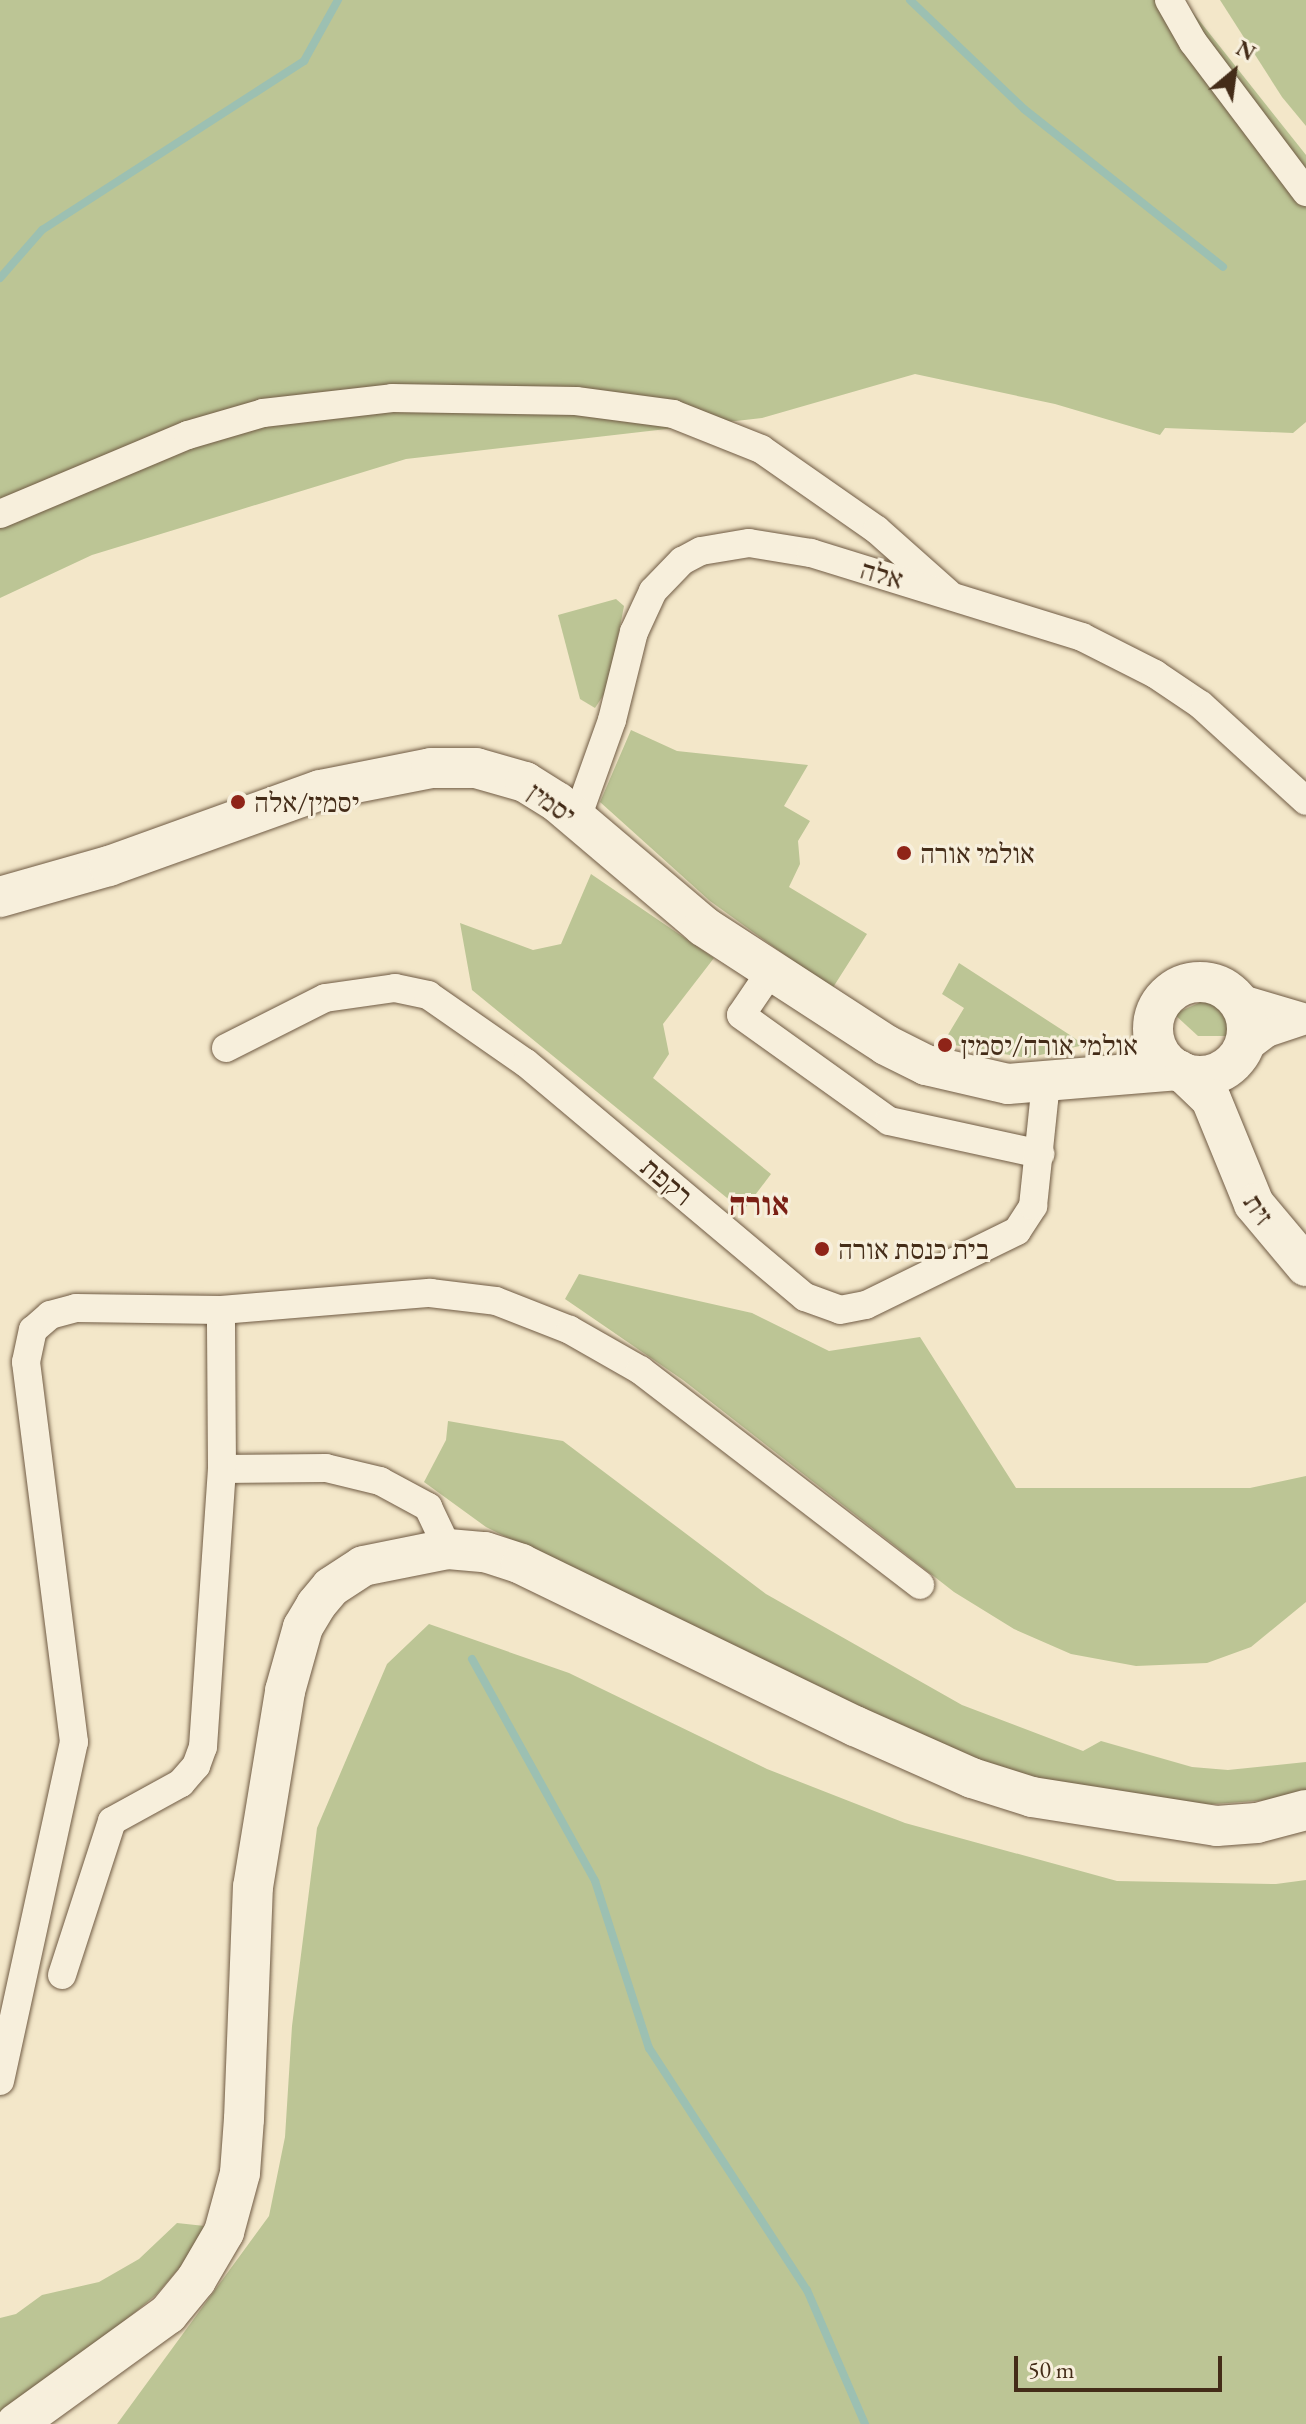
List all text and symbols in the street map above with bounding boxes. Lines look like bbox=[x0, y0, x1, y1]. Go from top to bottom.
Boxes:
north arrow bbox=[1194, 32, 1274, 112]
text: N bbox=[1231, 34, 1261, 68]
street label: אלה bbox=[857, 552, 907, 596]
street label: יסמין bbox=[522, 775, 582, 831]
place label: יסמין/אלה bbox=[254, 785, 359, 819]
marker: יסמין/אלה bbox=[229, 793, 247, 811]
place label: אולמי אורה bbox=[920, 836, 1035, 870]
marker: אולמי אורה bbox=[895, 844, 913, 862]
place label: אולמי אורה/יסמין bbox=[961, 1028, 1138, 1062]
marker: אולמי אורה/יסמין bbox=[936, 1036, 954, 1054]
street label: רקפת bbox=[634, 1150, 700, 1212]
district label: אורה bbox=[729, 1185, 789, 1223]
street label: זית bbox=[1237, 1187, 1281, 1231]
place label: בית כנסת אורה bbox=[838, 1232, 989, 1266]
marker: בית כנסת אורה bbox=[813, 1240, 831, 1258]
scale bar bbox=[1018, 2340, 1226, 2390]
text: 50 m bbox=[1028, 2354, 1075, 2385]

